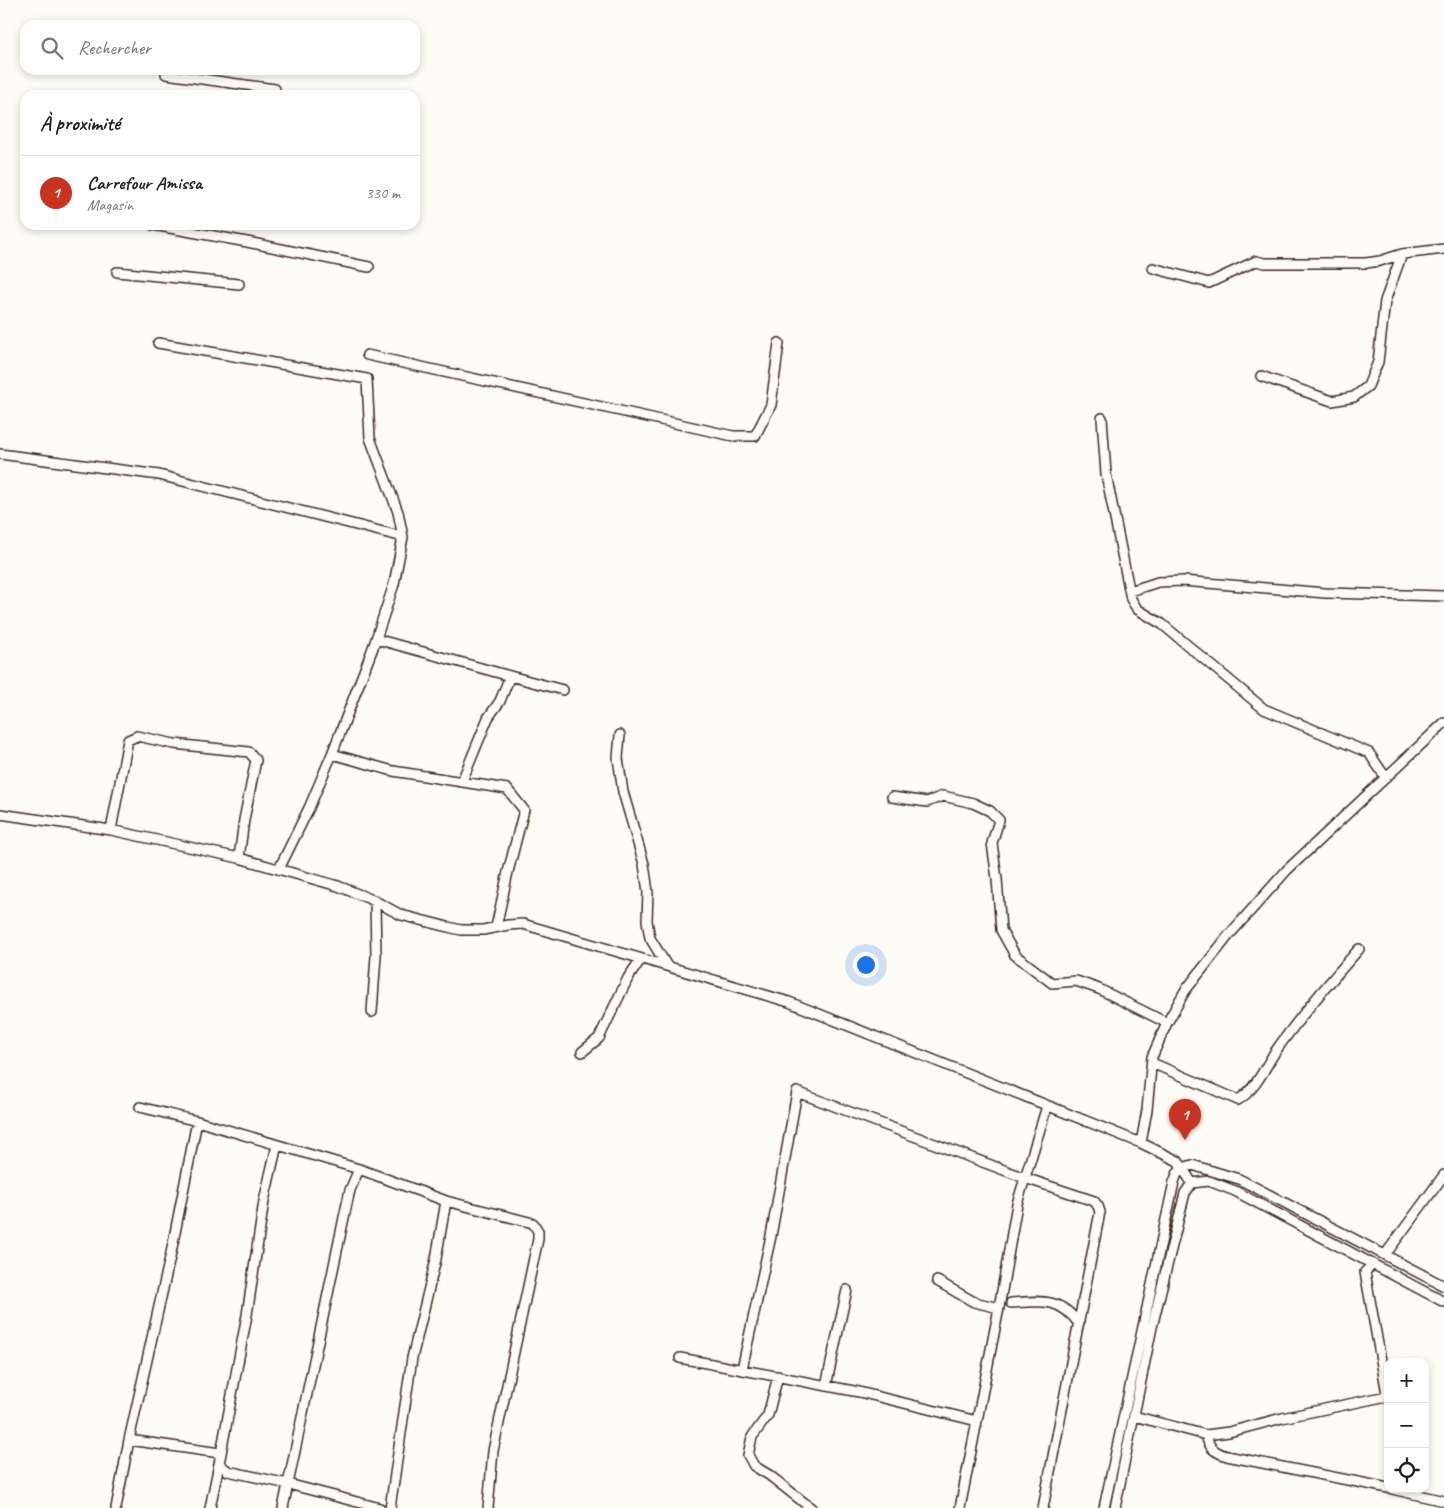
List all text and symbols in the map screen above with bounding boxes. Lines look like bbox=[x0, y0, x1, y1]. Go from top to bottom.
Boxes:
search box bbox=[20, 20, 420, 75]
icon: search bbox=[38, 34, 66, 62]
text: Rechercher bbox=[78, 36, 151, 60]
text: À proximité bbox=[40, 110, 120, 136]
text: Carrefour Amissa bbox=[87, 171, 202, 195]
text: 1 bbox=[52, 183, 60, 203]
text: 330 m bbox=[366, 183, 400, 203]
text: Magasin bbox=[87, 195, 133, 215]
your location bbox=[853, 952, 879, 978]
pin: 1 bbox=[1169, 1099, 1201, 1140]
map controls bbox=[1384, 1358, 1429, 1493]
button: + bbox=[1384, 1358, 1429, 1403]
button: − bbox=[1384, 1403, 1429, 1448]
button: locate bbox=[1384, 1448, 1429, 1493]

